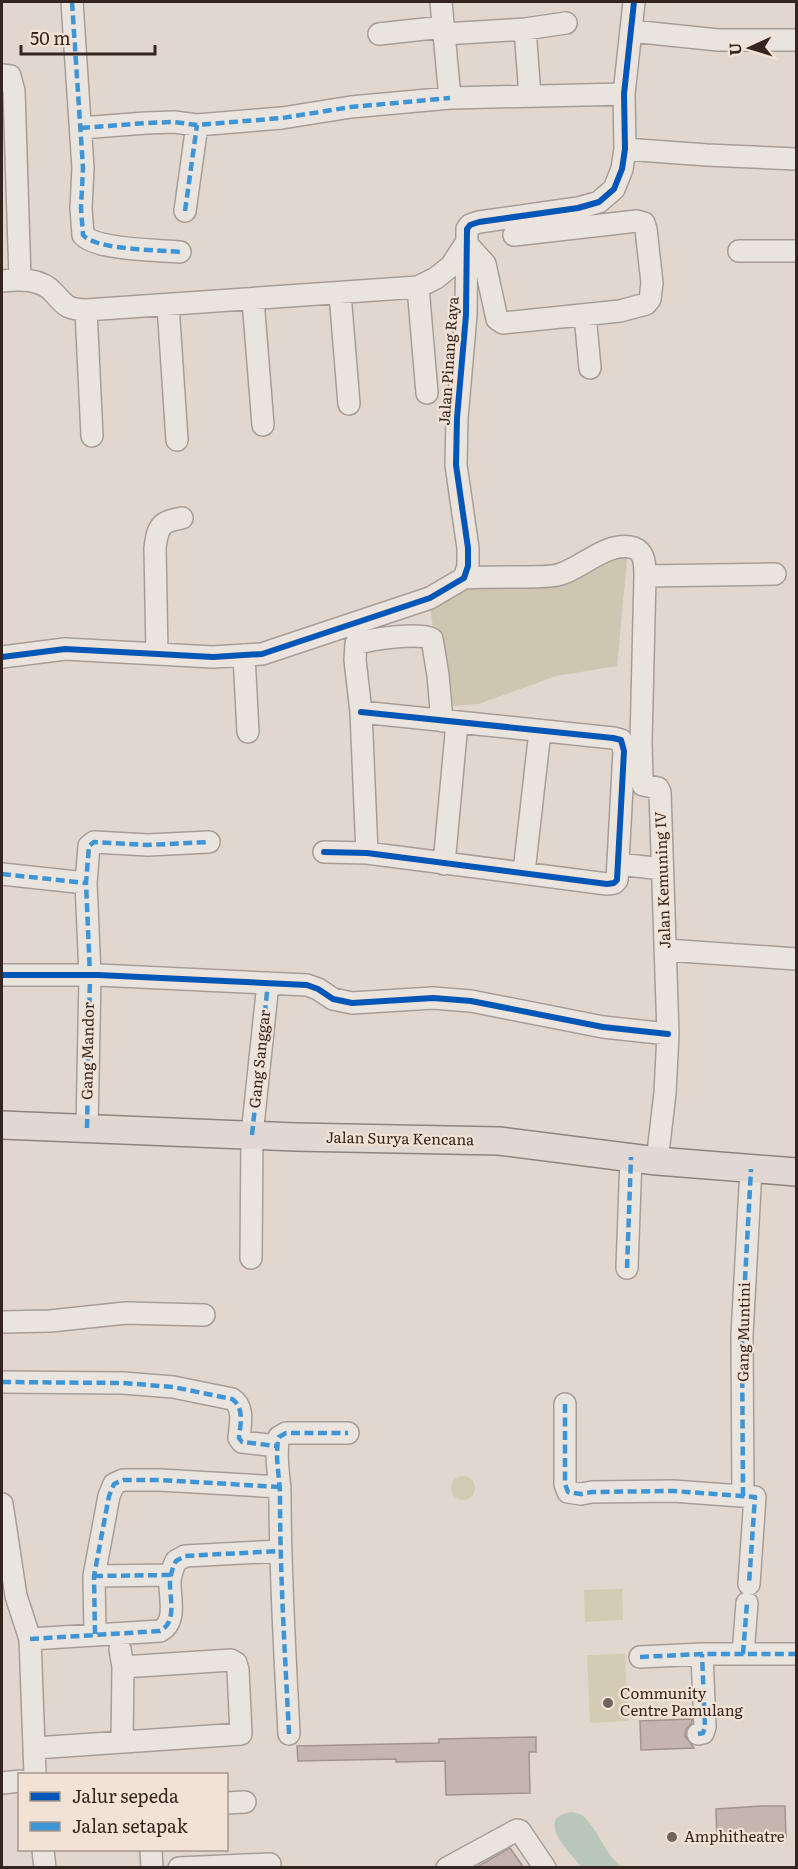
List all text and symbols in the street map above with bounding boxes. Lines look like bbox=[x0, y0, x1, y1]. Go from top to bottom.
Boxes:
scale bar bbox=[21, 18, 154, 56]
north arrow bbox=[720, 18, 780, 78]
text: 50 m bbox=[30, 24, 71, 51]
text: U bbox=[722, 42, 746, 56]
street label: Jalan Pinang Raya bbox=[432, 295, 464, 426]
street label: Jalan Kemuning IV bbox=[648, 811, 675, 949]
street label: Gang Mandor bbox=[74, 1002, 99, 1100]
street label: Gang Sanggar bbox=[242, 1009, 275, 1109]
street label: Jalan Surya Kencana bbox=[326, 1125, 475, 1150]
street label: Gang Muntini bbox=[730, 1282, 755, 1382]
place label: Community Centre Pamulang bbox=[620, 1681, 744, 1721]
marker: Community Centre Pamulang bbox=[601, 1696, 615, 1710]
legend bbox=[18, 1773, 228, 1851]
text: Jalur sepeda bbox=[72, 1782, 179, 1809]
text: Jalan setapak bbox=[72, 1812, 189, 1839]
place label: Amphitheatre bbox=[684, 1824, 785, 1847]
marker: Amphitheatre bbox=[665, 1830, 679, 1844]

